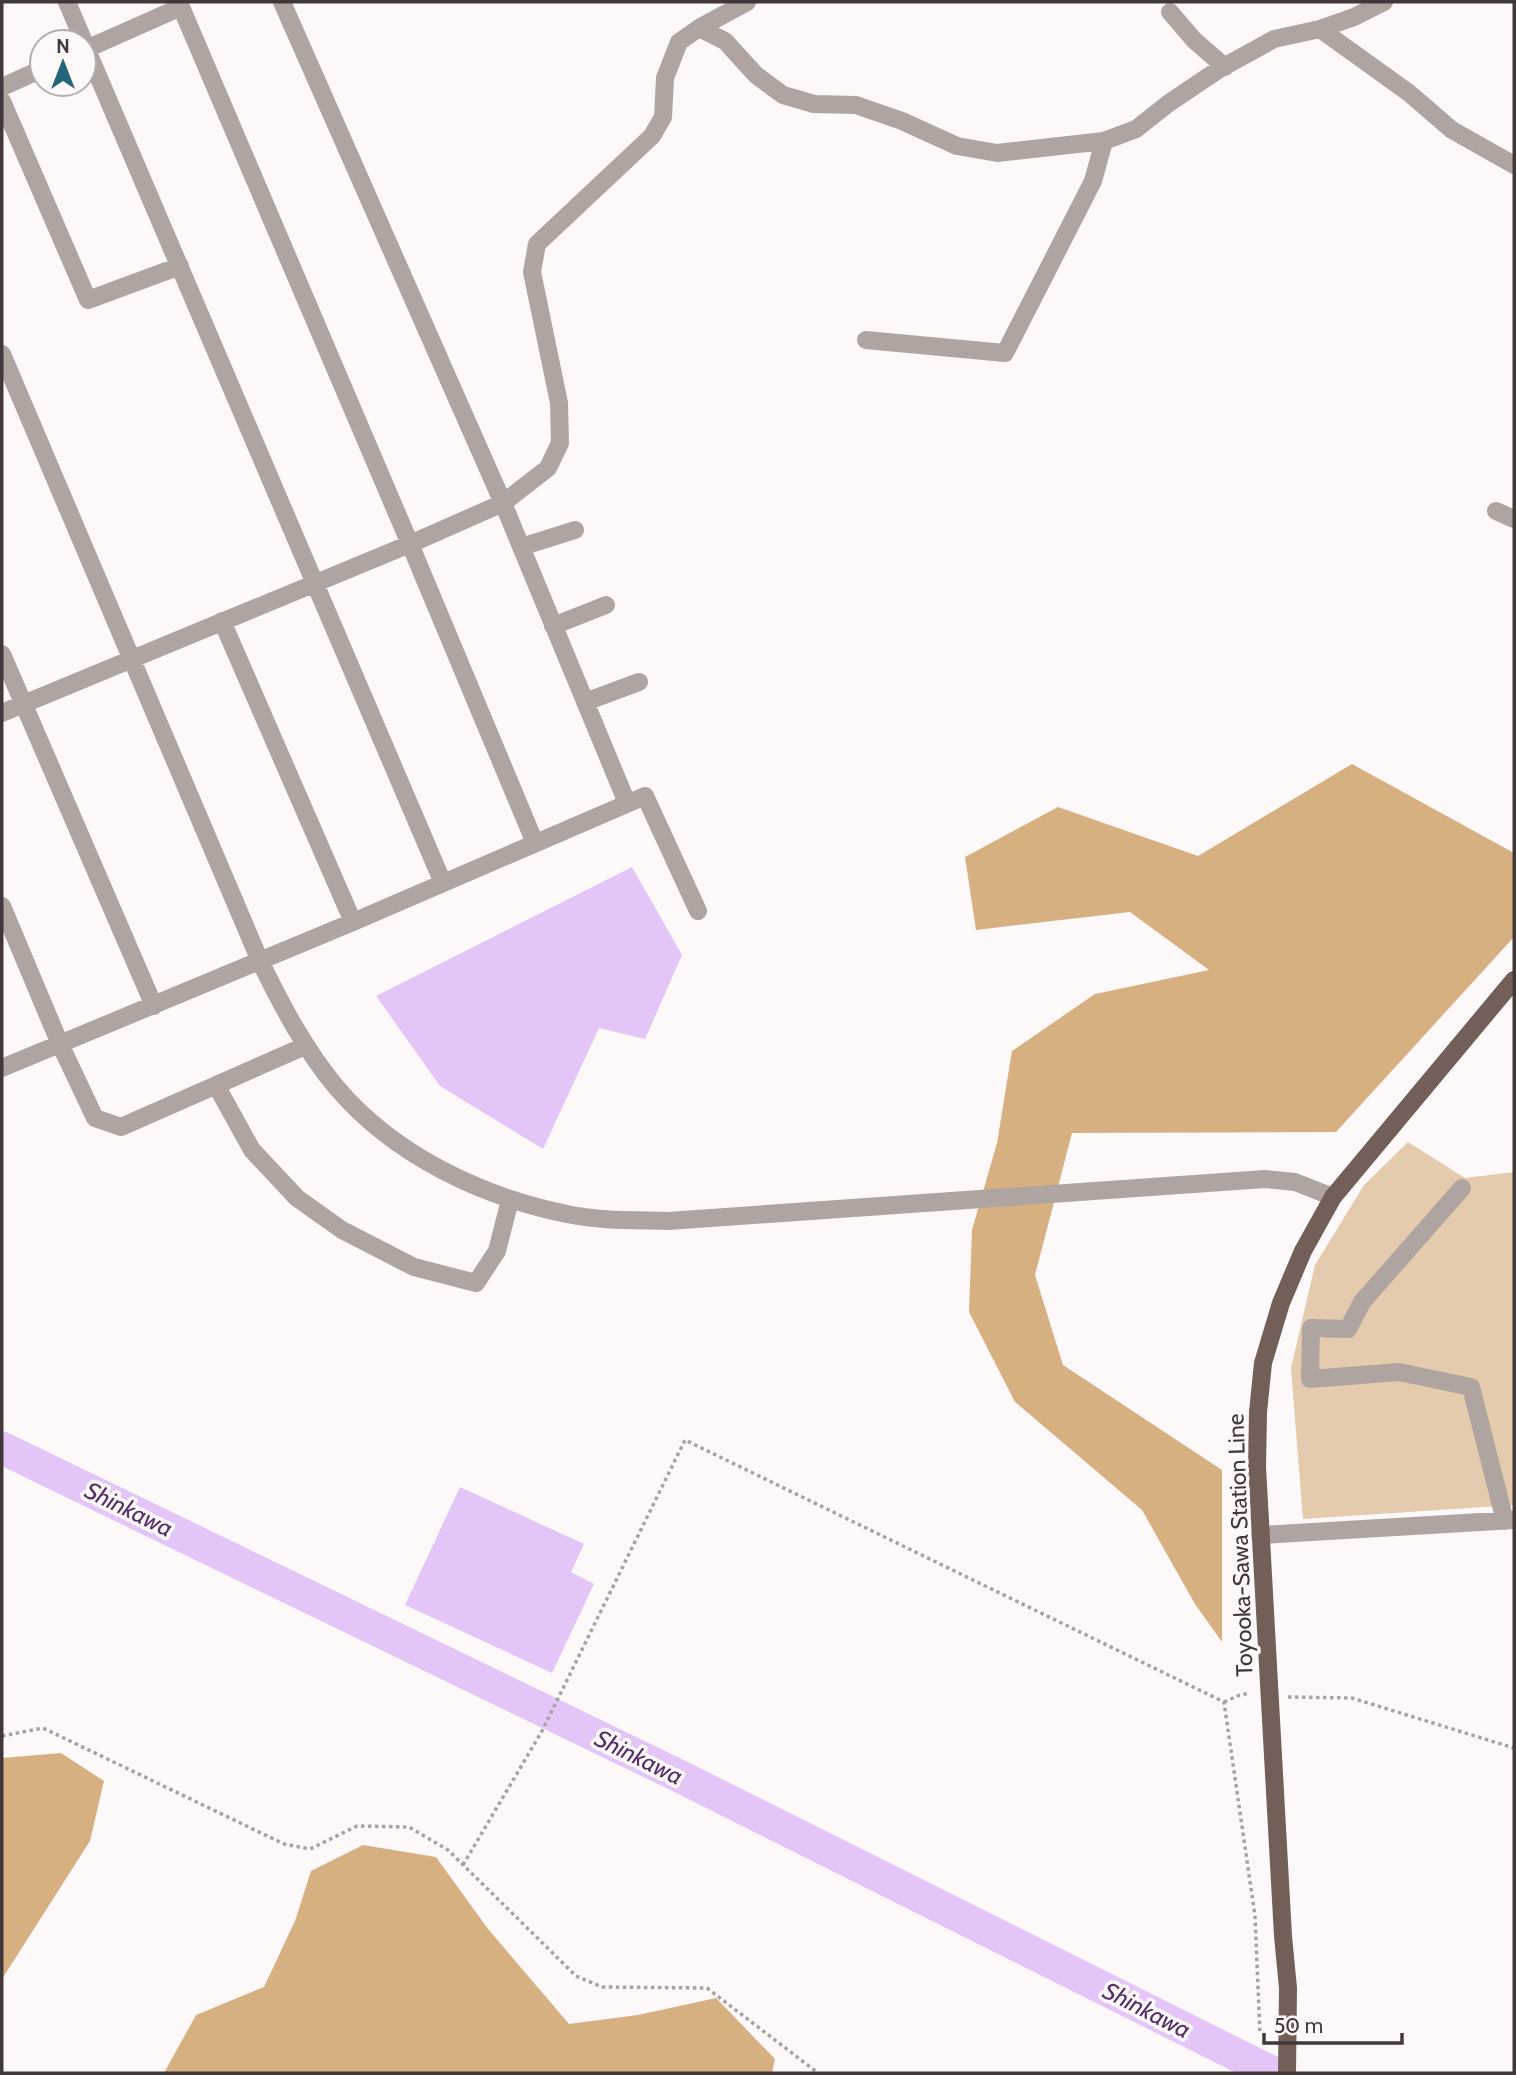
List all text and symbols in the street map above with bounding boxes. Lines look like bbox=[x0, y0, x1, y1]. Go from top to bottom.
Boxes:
north arrow bbox=[28, 28, 98, 98]
text: N bbox=[56, 35, 70, 58]
street label: Toyooka-Sawa Station Line bbox=[1221, 1413, 1259, 1677]
water label: Shinkawa bbox=[80, 1475, 178, 1543]
water label: Shinkawa bbox=[590, 1723, 688, 1791]
water label: Shinkawa bbox=[1098, 1976, 1196, 2044]
scale bar bbox=[1264, 2002, 1402, 2046]
text: 50 m bbox=[1274, 2013, 1323, 2038]

